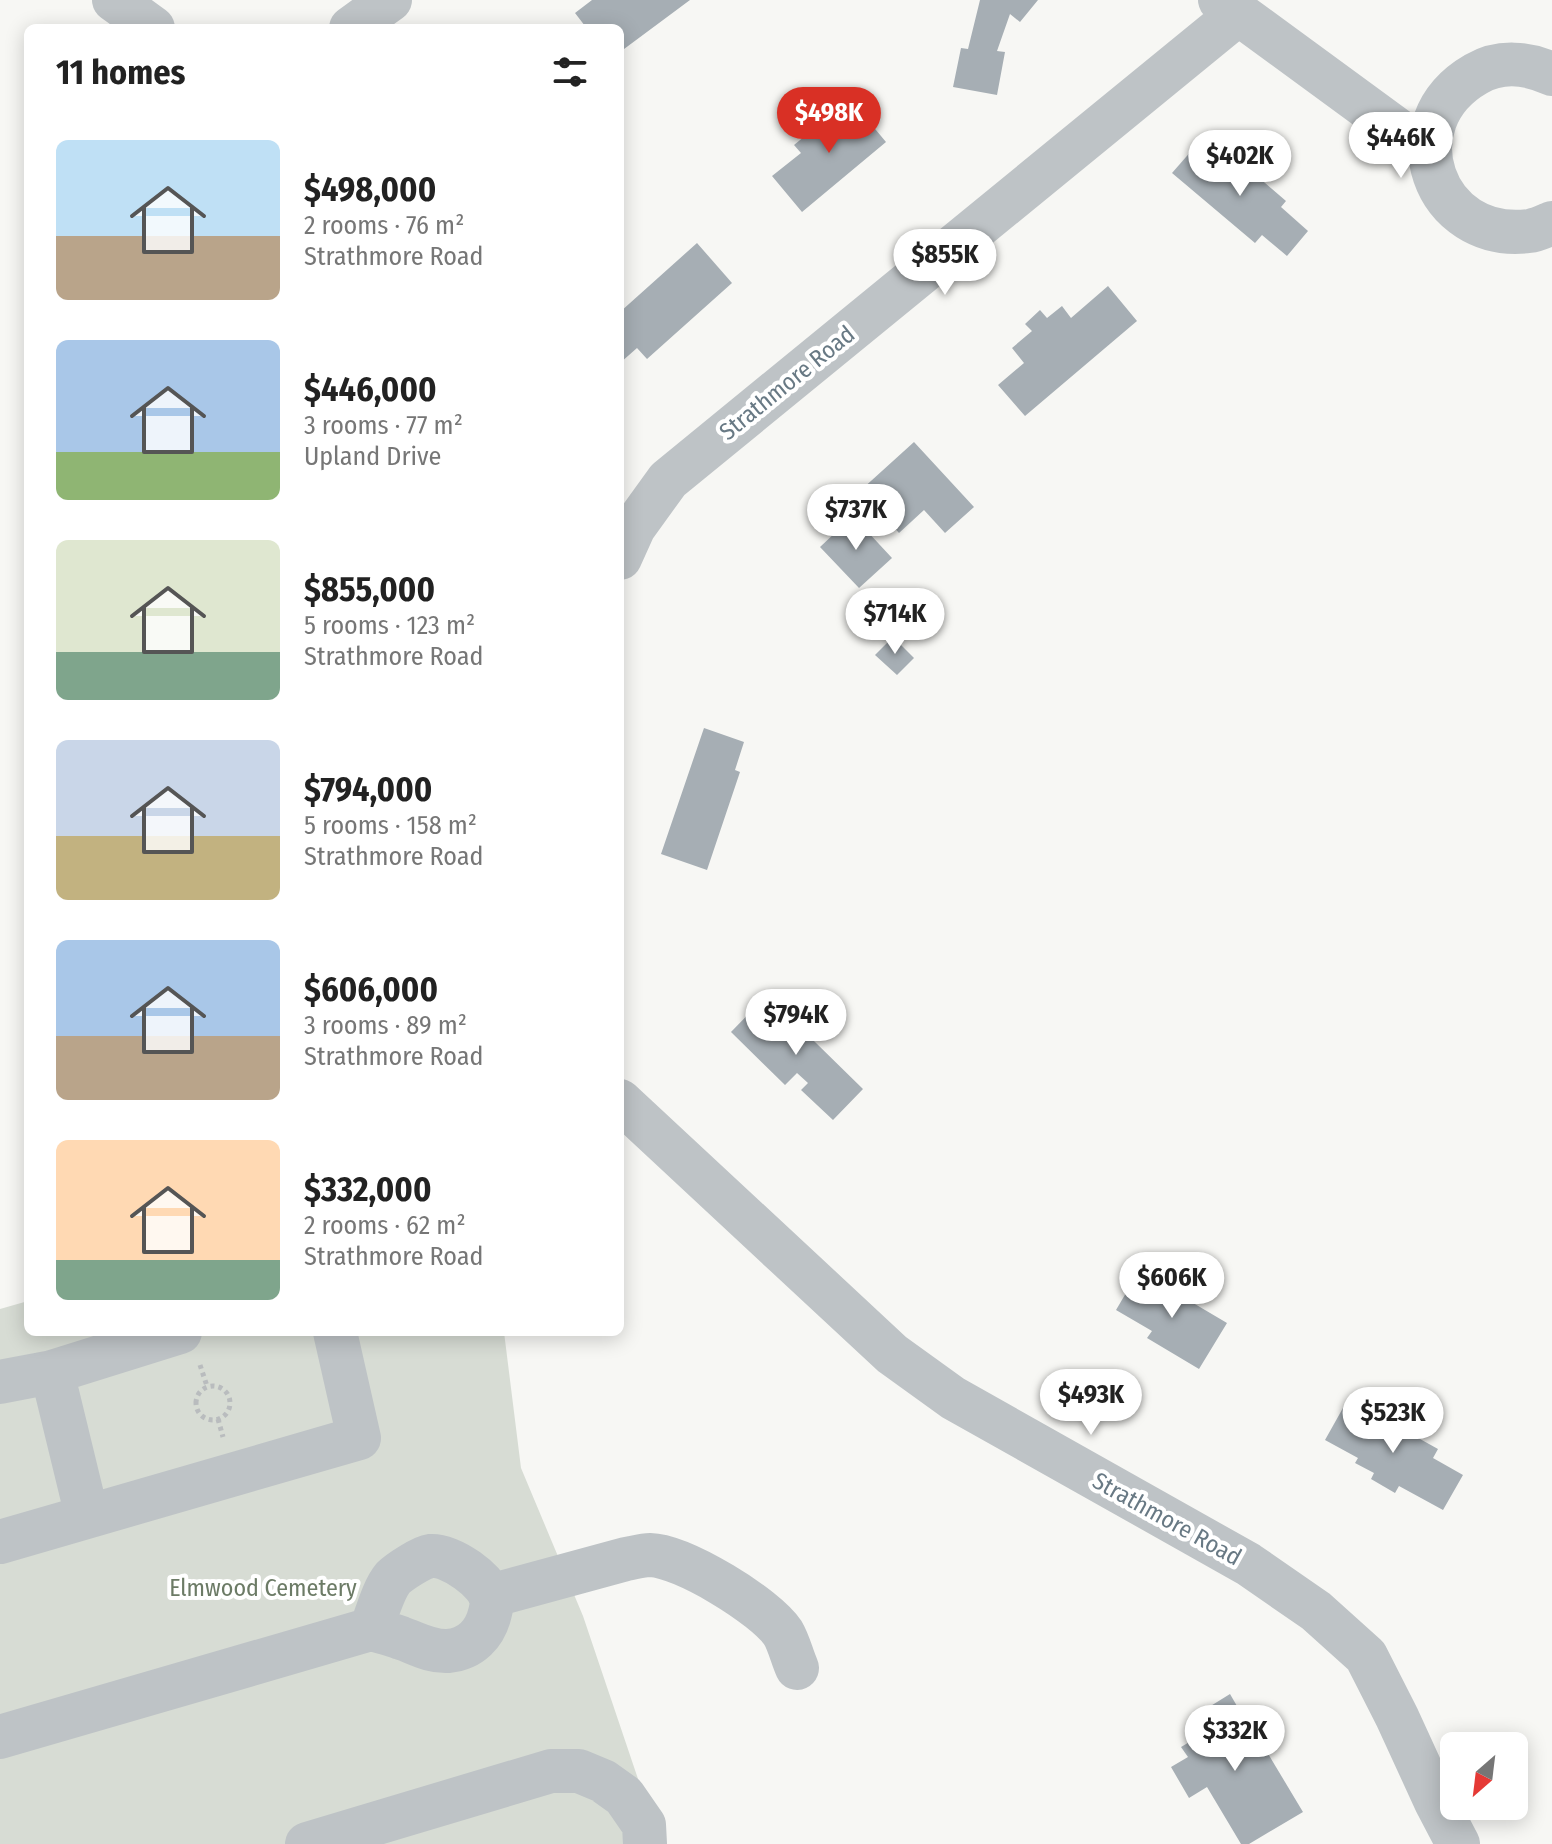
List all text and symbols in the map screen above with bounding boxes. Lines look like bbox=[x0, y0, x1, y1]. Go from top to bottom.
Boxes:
icon: filters bbox=[548, 50, 592, 94]
text: 11 homes bbox=[56, 52, 185, 93]
pin: $498K bbox=[773, 87, 885, 155]
text: $498K bbox=[795, 97, 863, 128]
pin: $446K bbox=[1345, 112, 1457, 180]
text: $446K bbox=[1367, 122, 1435, 153]
pin: $402K bbox=[1184, 130, 1296, 198]
text: $402K bbox=[1206, 140, 1274, 171]
text: $498,000 bbox=[304, 169, 436, 210]
icon: home bbox=[120, 172, 216, 268]
text: 2 rooms · 76 m² bbox=[304, 210, 464, 241]
pin: $855K bbox=[889, 229, 1001, 297]
text: $855K bbox=[911, 239, 979, 270]
text: Strathmore Road bbox=[304, 241, 483, 272]
street label: Strathmore Road bbox=[714, 320, 860, 446]
text: $446,000 bbox=[304, 369, 437, 410]
icon: home bbox=[120, 372, 216, 468]
text: 3 rooms · 77 m² bbox=[304, 410, 463, 441]
text: Upland Drive bbox=[304, 441, 441, 472]
pin: $737K bbox=[800, 484, 912, 552]
text: $737K bbox=[825, 494, 887, 525]
text: $855,000 bbox=[304, 569, 435, 610]
icon: home bbox=[120, 572, 216, 668]
pin: $714K bbox=[839, 588, 951, 656]
text: $714K bbox=[864, 598, 926, 629]
text: 5 rooms · 123 m² bbox=[304, 610, 475, 641]
text: Strathmore Road bbox=[304, 641, 483, 672]
text: $794,000 bbox=[304, 769, 432, 810]
icon: home bbox=[120, 772, 216, 868]
text: 5 rooms · 158 m² bbox=[304, 810, 477, 841]
text: Strathmore Road bbox=[304, 841, 483, 872]
text: $606,000 bbox=[304, 969, 438, 1010]
icon: home bbox=[120, 972, 216, 1068]
pin: $794K bbox=[740, 989, 852, 1057]
text: $794K bbox=[763, 999, 829, 1030]
text: 3 rooms · 89 m² bbox=[304, 1010, 467, 1041]
text: Strathmore Road bbox=[304, 1041, 483, 1072]
text: $332,000 bbox=[304, 1169, 431, 1210]
icon: home bbox=[120, 1172, 216, 1268]
text: 2 rooms · 62 m² bbox=[304, 1210, 466, 1241]
text: Strathmore Road bbox=[304, 1241, 483, 1272]
pin: $606K bbox=[1116, 1252, 1228, 1320]
text: $606K bbox=[1137, 1262, 1207, 1293]
pin: $493K bbox=[1035, 1369, 1147, 1437]
text: $493K bbox=[1058, 1379, 1124, 1410]
pin: $523K bbox=[1337, 1387, 1449, 1455]
text: $523K bbox=[1361, 1397, 1425, 1428]
street label: Strathmore Road bbox=[1088, 1467, 1246, 1571]
park label: Elmwood Cemetery bbox=[169, 1574, 357, 1602]
pin: $332K bbox=[1179, 1705, 1291, 1773]
text: $332K bbox=[1203, 1715, 1267, 1746]
north arrow bbox=[1440, 1732, 1528, 1820]
map controls bbox=[1440, 1732, 1528, 1820]

